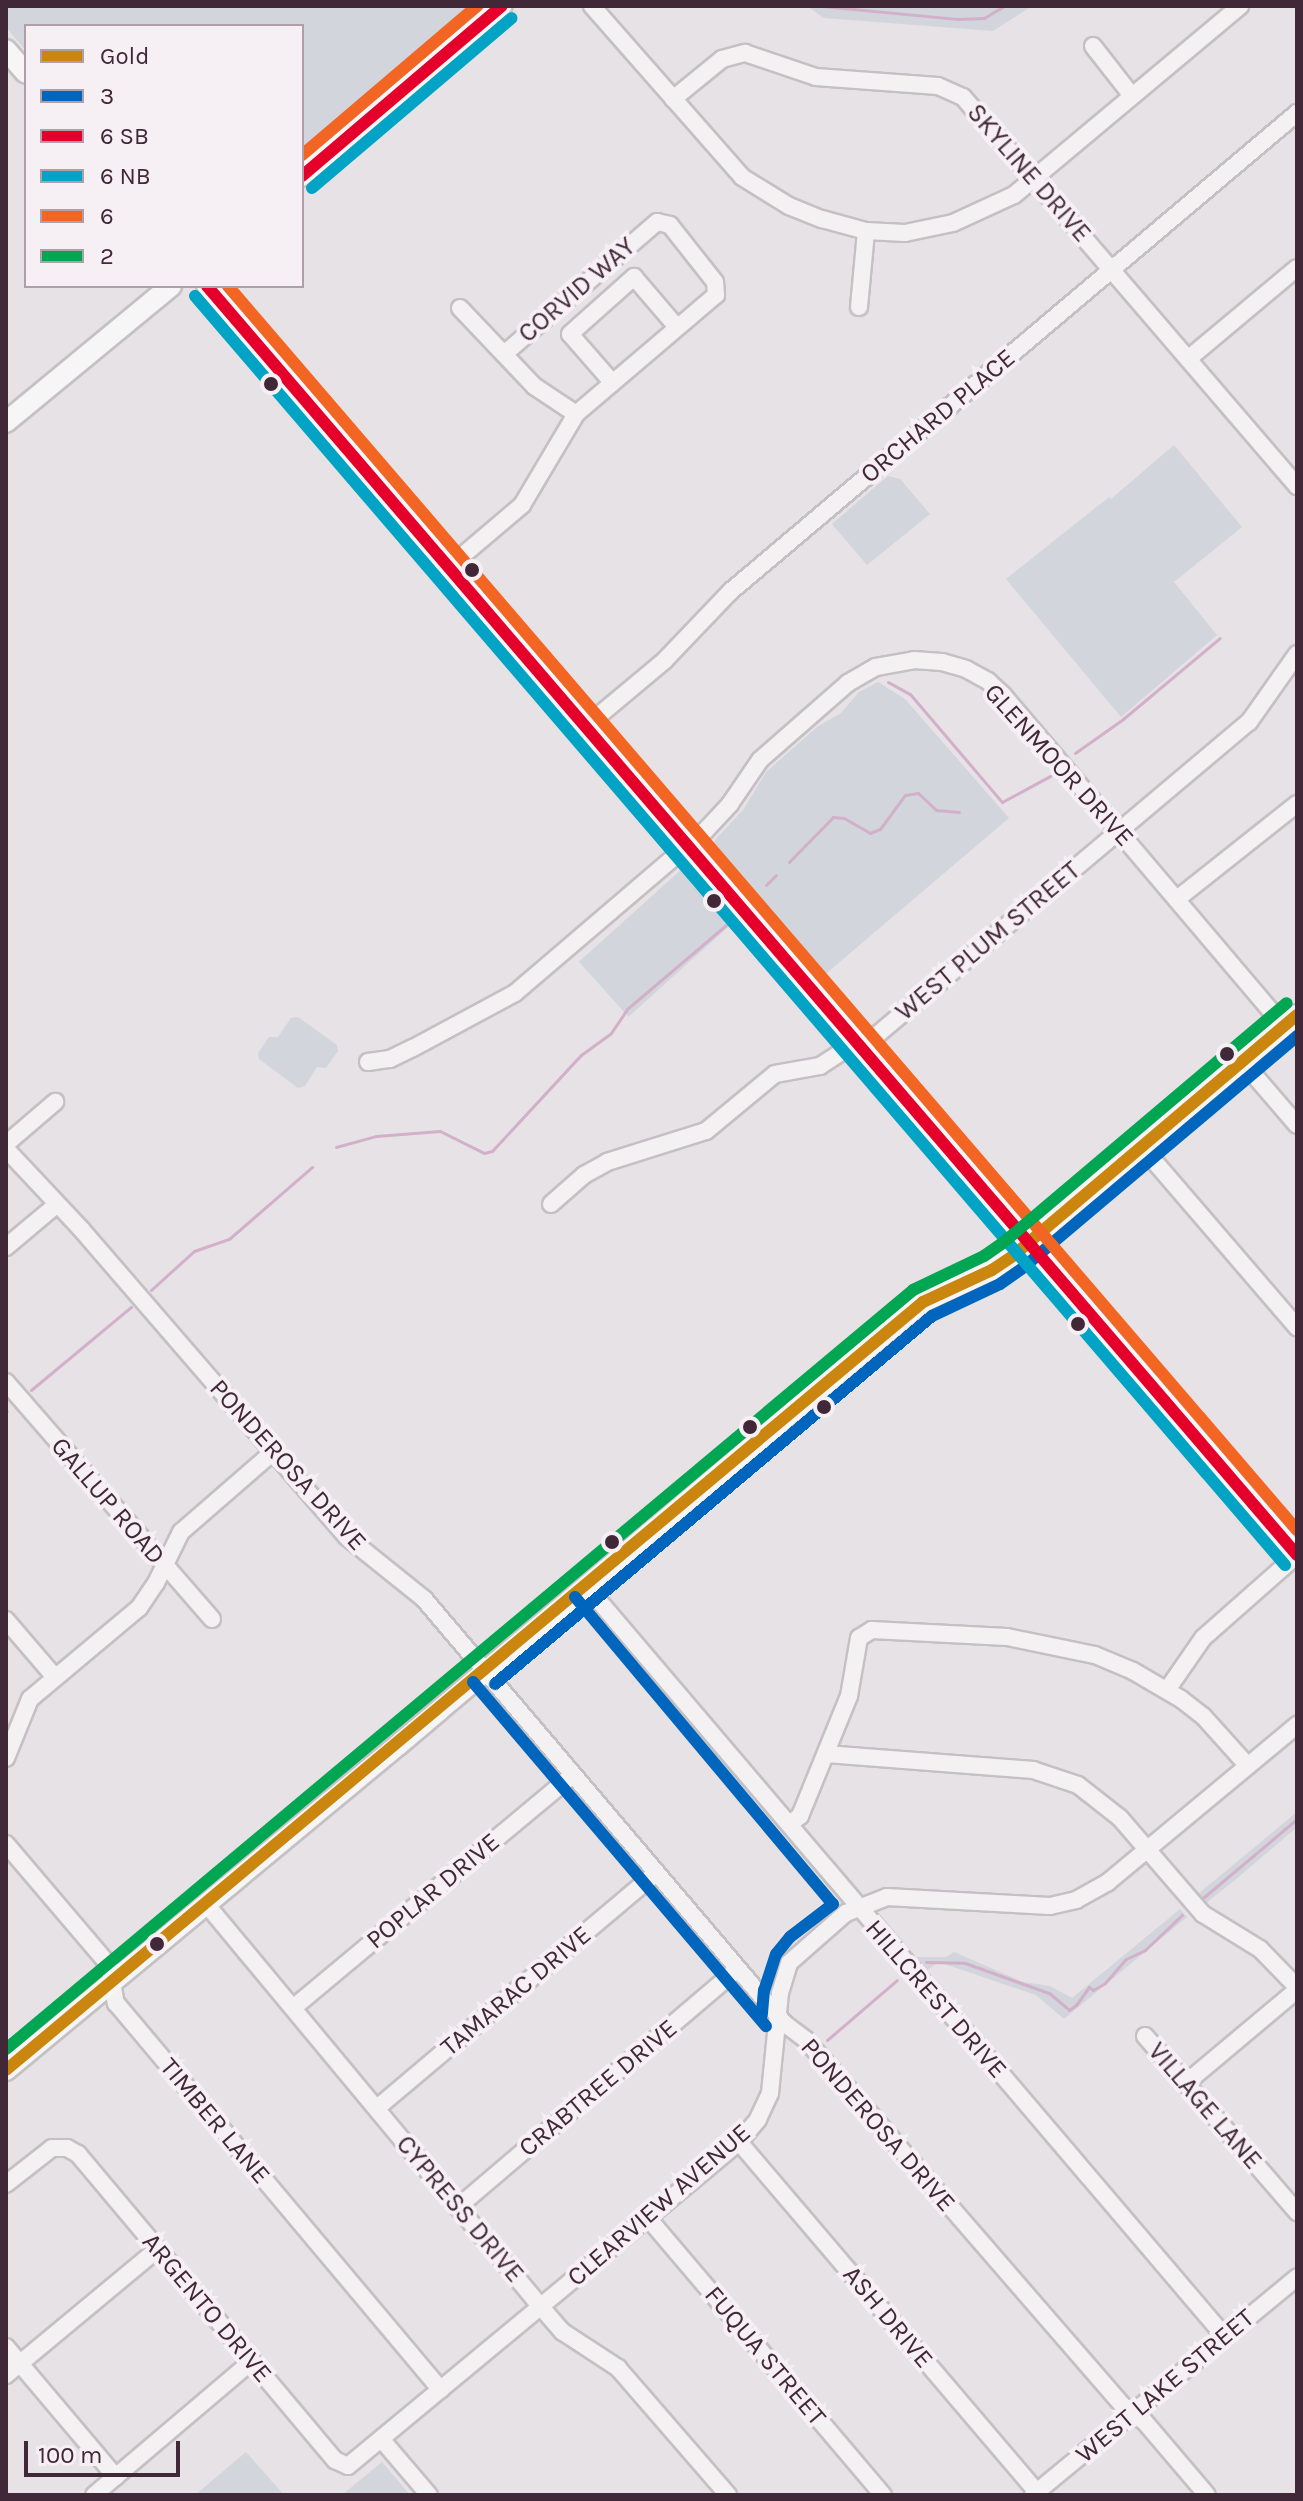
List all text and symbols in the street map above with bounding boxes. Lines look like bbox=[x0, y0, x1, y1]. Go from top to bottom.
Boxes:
legend bbox=[24, 24, 304, 288]
text: Gold bbox=[100, 42, 150, 70]
text: 3 bbox=[100, 82, 114, 110]
street label: SKYLINE DRIVE bbox=[960, 97, 1098, 249]
text: 6 SB bbox=[100, 122, 149, 150]
text: 6 NB bbox=[100, 162, 151, 190]
text: 6 bbox=[100, 202, 114, 230]
street label: CORVID WAY bbox=[512, 231, 642, 349]
text: 2 bbox=[100, 242, 114, 270]
street label: ORCHARD PLACE bbox=[854, 342, 1022, 490]
unlabelled marker bbox=[263, 376, 279, 392]
unlabelled marker bbox=[464, 562, 480, 578]
street label: GLENMOOR DRIVE bbox=[978, 677, 1140, 853]
street label: WEST PLUM STREET bbox=[889, 855, 1087, 1027]
unlabelled marker bbox=[706, 893, 722, 909]
unlabelled marker bbox=[1219, 1046, 1235, 1062]
unlabelled marker bbox=[1070, 1316, 1086, 1332]
street label: PONDEROSA DRIVE bbox=[203, 1373, 373, 1557]
unlabelled marker bbox=[816, 1399, 832, 1415]
unlabelled marker bbox=[742, 1419, 758, 1435]
street label: GALLUP ROAD bbox=[44, 1431, 172, 1571]
unlabelled marker bbox=[604, 1534, 620, 1550]
street label: POPLAR DRIVE bbox=[360, 1826, 506, 1956]
street label: HILLCREST DRIVE bbox=[859, 1913, 1013, 2085]
street label: TAMARAC DRIVE bbox=[435, 1919, 597, 2063]
unlabelled marker bbox=[149, 1936, 165, 1952]
street label: CRABTREE DRIVE bbox=[513, 2013, 683, 2163]
street label: PONDEROSA DRIVE bbox=[794, 2032, 962, 2218]
street label: VILLAGE LANE bbox=[1141, 2036, 1269, 2176]
street label: TIMBER LANE bbox=[153, 2052, 277, 2190]
street label: CLEARVIEW AVENUE bbox=[561, 2117, 757, 2293]
street label: CYPRESS DRIVE bbox=[389, 2129, 531, 2289]
street label: ARGENTO DRIVE bbox=[135, 2227, 279, 2389]
street label: ASH DRIVE bbox=[836, 2260, 940, 2374]
street label: FUQUA STREET bbox=[698, 2280, 832, 2432]
street label: WEST LAKE STREET bbox=[1069, 2302, 1261, 2470]
scale bar bbox=[28, 2425, 184, 2475]
text: 100 m bbox=[38, 2441, 103, 2469]

